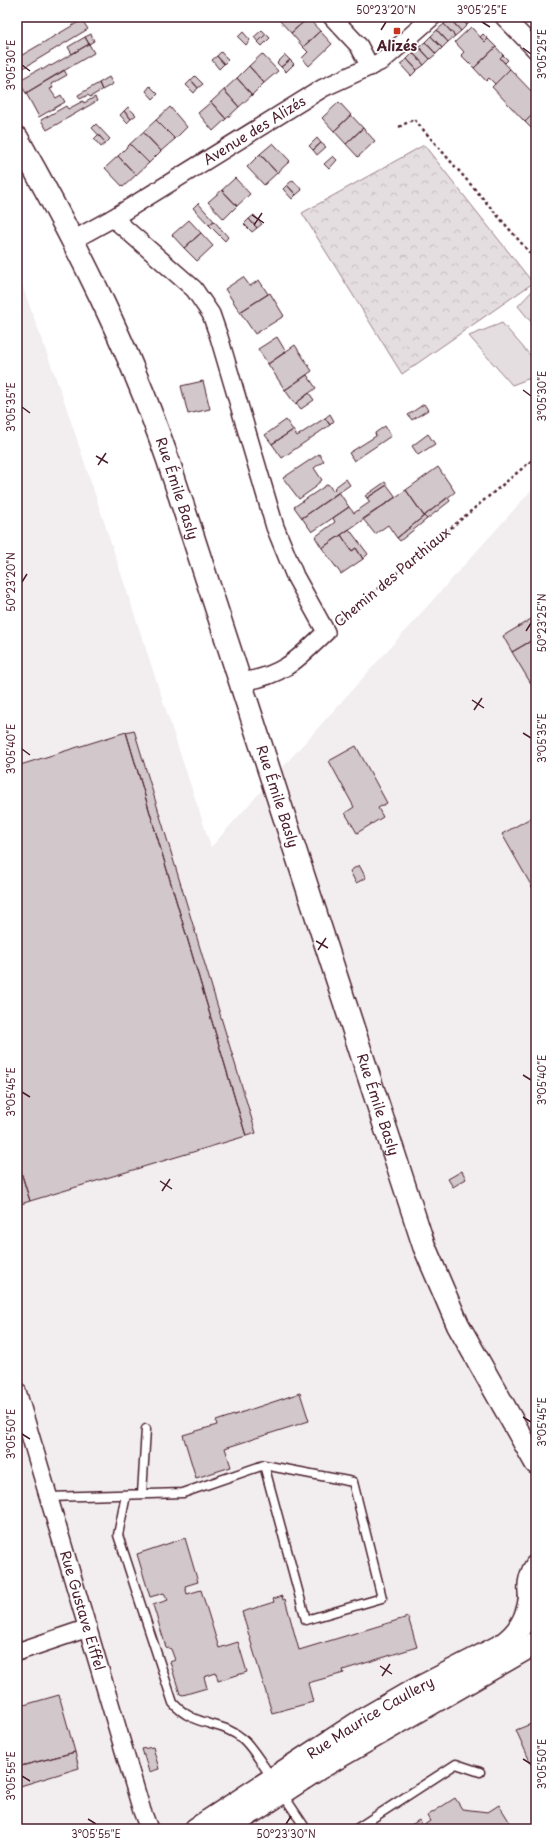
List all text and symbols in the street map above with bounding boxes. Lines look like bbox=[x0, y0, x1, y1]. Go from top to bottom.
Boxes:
text: 50°23'20"N bbox=[356, 2, 416, 17]
text: 3°05'25"E bbox=[457, 2, 507, 17]
marker: Alizés bbox=[392, 26, 402, 36]
text: 3°05'25"E bbox=[534, 29, 549, 79]
place label: Alizés bbox=[376, 35, 418, 56]
text: 3°05'30"E bbox=[3, 40, 18, 90]
street label: Avenue des Alizés bbox=[199, 90, 310, 170]
text: 3°05'30"E bbox=[534, 371, 549, 421]
text: 3°05'35"E bbox=[3, 382, 18, 432]
street label: Rue Émile Basly bbox=[151, 434, 204, 542]
street label: Chemin des Parthiaux bbox=[329, 522, 454, 632]
text: 50°23'20"N bbox=[3, 552, 18, 612]
text: 50°23'25"N bbox=[534, 593, 549, 652]
text: 3°05'35"E bbox=[534, 713, 549, 763]
text: 3°05'40"E bbox=[3, 724, 18, 774]
street label: Rue Émile Basly bbox=[252, 742, 305, 850]
street label: Rue Émile Basly bbox=[352, 1050, 405, 1158]
text: 3°05'40"E bbox=[534, 1055, 549, 1105]
text: 3°05'45"E bbox=[3, 1067, 18, 1117]
text: 3°05'45"E bbox=[534, 1397, 549, 1447]
text: 3°05'50"E bbox=[3, 1409, 18, 1459]
street label: Rue Gustave Eiffel bbox=[55, 1548, 111, 1673]
street label: Rue Maurice Caullery bbox=[302, 1671, 437, 1764]
text: 3°05'50"E bbox=[534, 1739, 549, 1789]
text: 3°05'55"E bbox=[3, 1751, 18, 1801]
text: 3°05'55"E bbox=[71, 1826, 121, 1841]
text: 50°23'30"N bbox=[256, 1826, 316, 1841]

